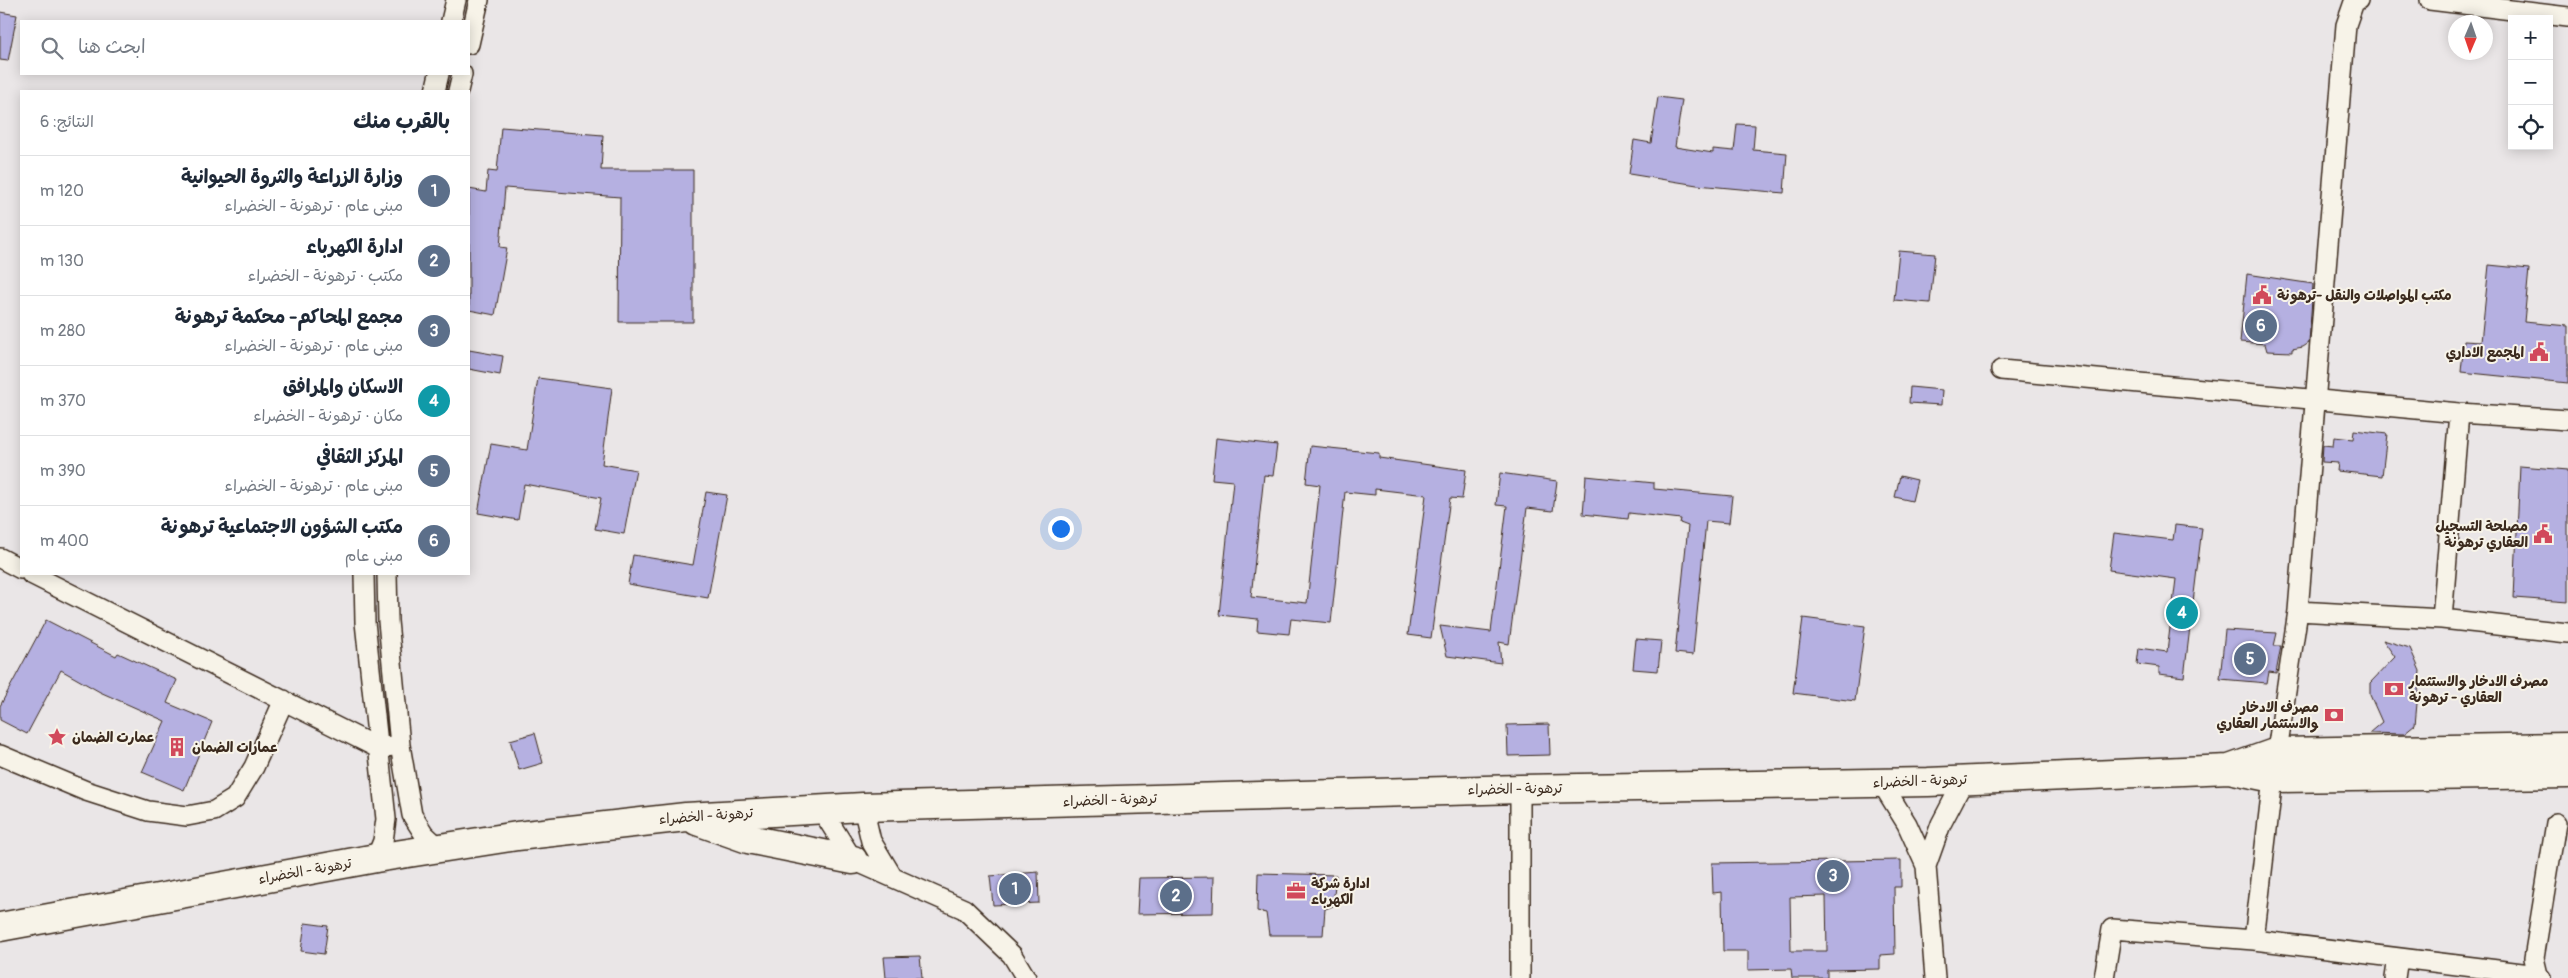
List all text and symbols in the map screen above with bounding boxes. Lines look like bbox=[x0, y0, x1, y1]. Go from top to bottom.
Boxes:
north arrow bbox=[2448, 15, 2493, 60]
map controls bbox=[2508, 15, 2553, 150]
button: + bbox=[2508, 15, 2553, 60]
search box bbox=[20, 20, 470, 75]
icon: search bbox=[38, 34, 66, 62]
text: ابحث هنا bbox=[78, 35, 146, 59]
button: − bbox=[2508, 60, 2553, 105]
button: locate bbox=[2508, 105, 2553, 150]
text: بالقرب منك bbox=[353, 108, 450, 135]
text: النتائج: 6 bbox=[40, 112, 94, 132]
text: وزارة الزراعة والثروة الحيوانية bbox=[181, 165, 403, 189]
text: 120 m bbox=[40, 181, 84, 201]
text: 1 bbox=[431, 181, 437, 201]
text: مبنى عام · ترهونة - الخضراء bbox=[225, 196, 403, 216]
text: ادارة الكهرباء bbox=[306, 235, 403, 259]
text: 130 m bbox=[40, 251, 84, 271]
text: 2 bbox=[430, 251, 438, 271]
text: مكتب · ترهونة - الخضراء bbox=[248, 266, 403, 286]
public building icon: مكتب المواصلات والنقل -ترهونة bbox=[2251, 284, 2273, 306]
place label: مكتب المواصلات والنقل -ترهونة bbox=[2277, 287, 2452, 305]
text: مجمع المحاكم- محكمة ترهونة bbox=[175, 305, 403, 329]
pin: 6 bbox=[2245, 307, 2277, 345]
text: 280 m bbox=[40, 321, 86, 341]
text: 3 bbox=[430, 321, 438, 341]
text: مبنى عام · ترهونة - الخضراء bbox=[225, 336, 403, 356]
public building icon: المجمع الاداري bbox=[2528, 341, 2550, 363]
place label: المجمع الاداري bbox=[2446, 344, 2524, 363]
text: الاسكان والمرافق bbox=[283, 375, 403, 399]
text: 370 m bbox=[40, 391, 86, 411]
text: 4 bbox=[429, 391, 439, 411]
text: مكان · ترهونة - الخضراء bbox=[253, 406, 403, 426]
text: المركز الثقافي bbox=[316, 445, 403, 469]
text: 390 m bbox=[40, 461, 86, 481]
text: 5 bbox=[430, 461, 438, 481]
text: مبنى عام · ترهونة - الخضراء bbox=[225, 476, 403, 496]
text: مكتب الشؤون الاجتماعية ترهونة bbox=[161, 515, 403, 539]
your location bbox=[1048, 516, 1074, 542]
place label: مصلحة التسجيل العقاري ترهونة bbox=[2435, 518, 2528, 553]
public building icon: مصلحة التسجيل العقاري ترهونة bbox=[2532, 523, 2554, 545]
text: 400 m bbox=[40, 531, 89, 551]
text: 6 bbox=[429, 531, 439, 551]
text: مبنى عام bbox=[345, 546, 403, 566]
pin: 4 bbox=[2166, 594, 2198, 632]
pin: 5 bbox=[2234, 640, 2266, 678]
place label: مصرف الادخار والاستثمار العقاري - ترهونة bbox=[2408, 673, 2548, 708]
bank icon: مصرف الادخار والاستثمار العقاري - ترهونة bbox=[2383, 678, 2405, 700]
place label: مصرف الادخار والاستثمار العقاري bbox=[2216, 699, 2319, 734]
bank icon: مصرف الادخار والاستثمار العقاري bbox=[2323, 704, 2345, 726]
place icon: عمارت الضمان bbox=[46, 726, 68, 748]
place label: عمارت الضمان bbox=[72, 729, 155, 746]
building icon: عمارات الضمان bbox=[166, 736, 188, 758]
place label: عمارات الضمان bbox=[192, 739, 278, 756]
street label: ترهونة - الخضراء bbox=[1872, 771, 1968, 791]
street label: ترهونة - الخضراء bbox=[1468, 780, 1563, 798]
street label: ترهونة - الخضراء bbox=[1062, 790, 1158, 810]
street label: ترهونة - الخضراء bbox=[658, 804, 755, 828]
street label: ترهونة - الخضراء bbox=[257, 854, 354, 888]
pin: 3 bbox=[1817, 857, 1849, 895]
pin: 1 bbox=[999, 870, 1031, 908]
place label: ادارة شركة الكهرباء bbox=[1311, 875, 1370, 908]
pin: 2 bbox=[1160, 877, 1192, 915]
office icon: ادارة شركة الكهرباء bbox=[1285, 880, 1307, 902]

